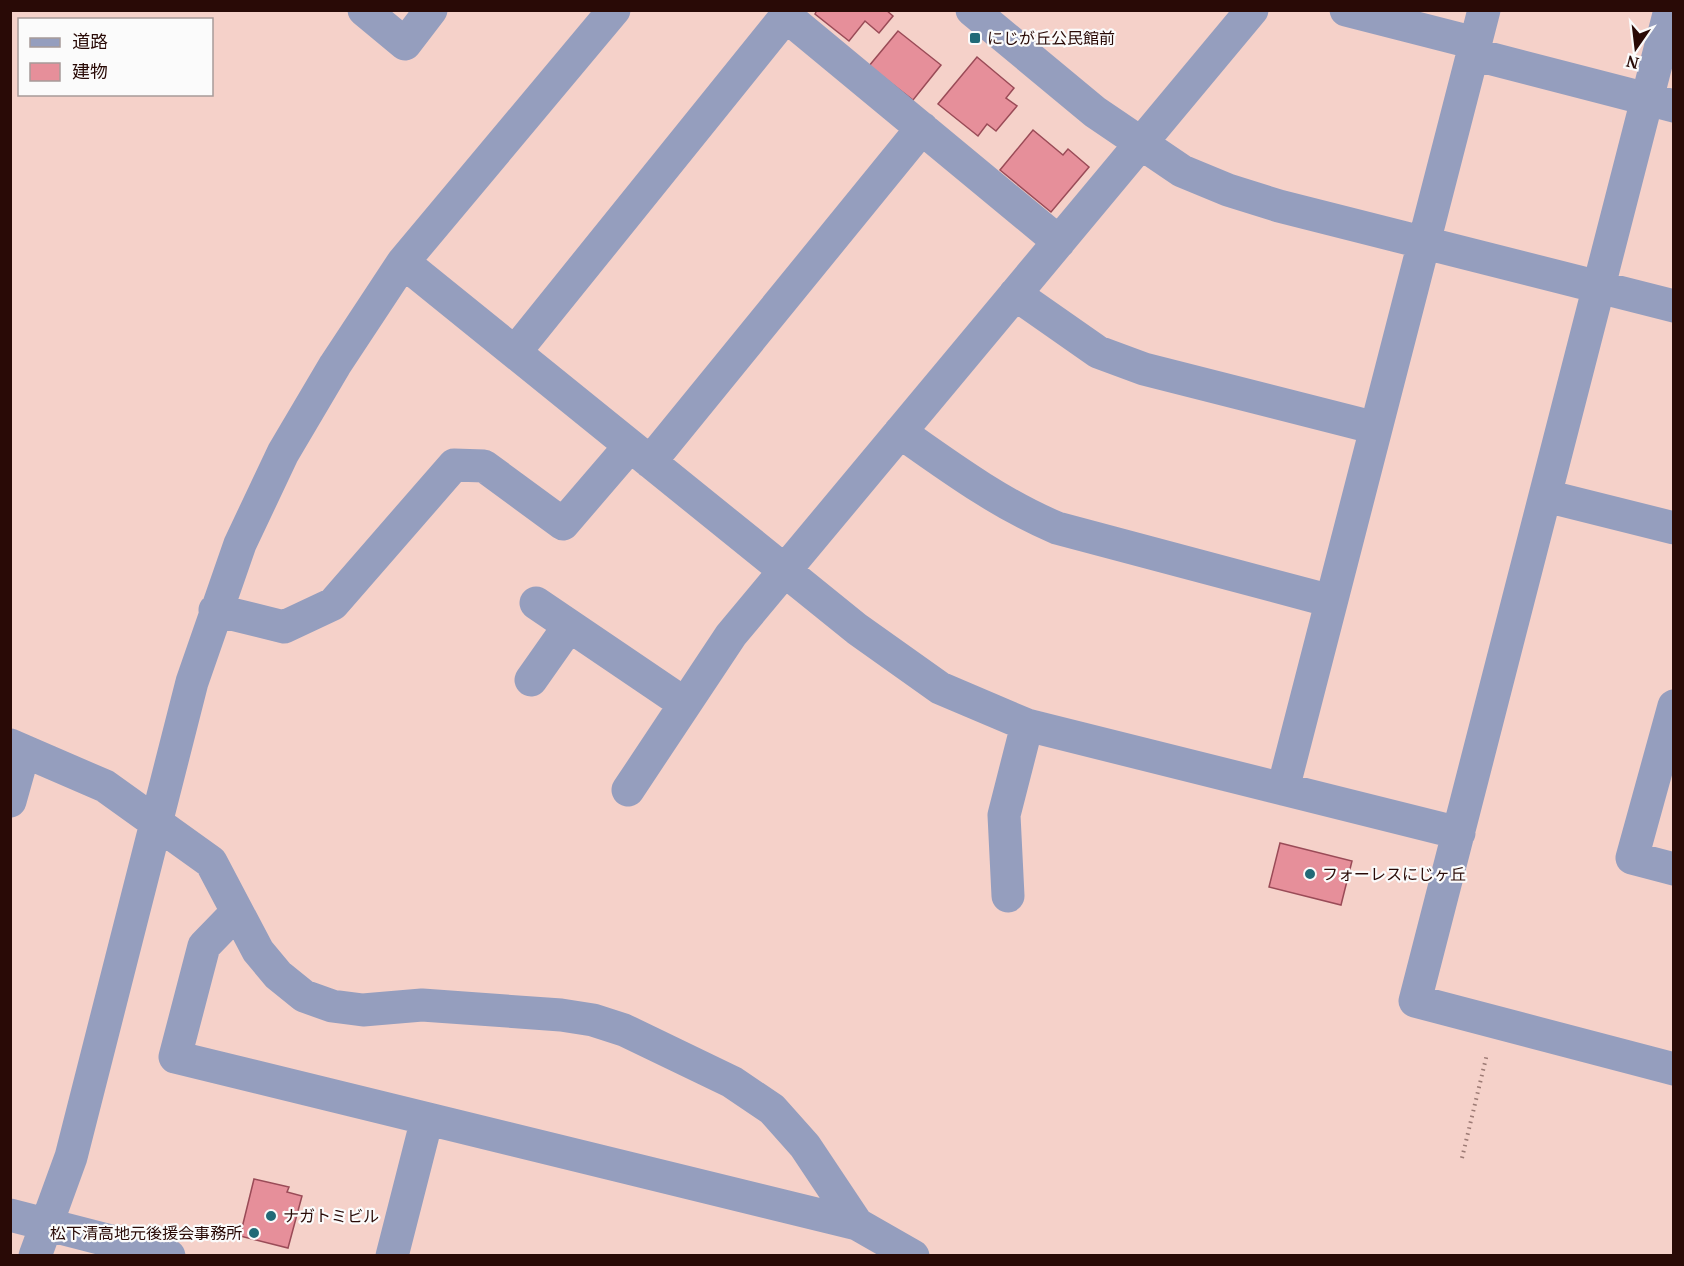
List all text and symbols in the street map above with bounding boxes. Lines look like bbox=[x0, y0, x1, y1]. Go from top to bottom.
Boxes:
legend bbox=[18, 18, 213, 96]
north arrow bbox=[1606, 18, 1666, 78]
place label: にじが丘公民館前 bbox=[987, 27, 1115, 49]
text: 道路 bbox=[72, 29, 108, 53]
marker: にじが丘公民館前 bbox=[968, 31, 982, 45]
text: N bbox=[1624, 50, 1641, 75]
text: 建物 bbox=[72, 59, 108, 83]
place label: フォーレスにじヶ丘 bbox=[1322, 863, 1466, 885]
marker: フォーレスにじヶ丘 bbox=[1303, 867, 1317, 881]
place label: ナガトミビル bbox=[283, 1205, 379, 1227]
marker: ナガトミビル bbox=[264, 1209, 278, 1223]
place label: 松下清高地元後援会事務所 bbox=[50, 1222, 242, 1244]
marker: 松下清高地元後援会事務所 bbox=[247, 1226, 261, 1240]

